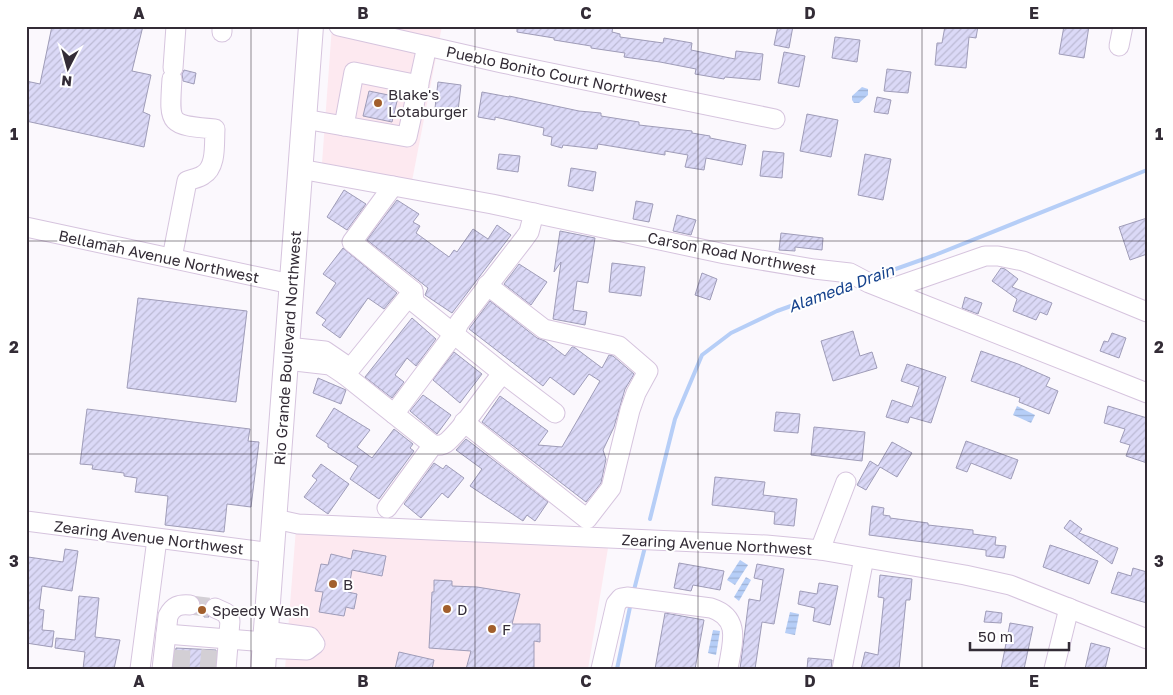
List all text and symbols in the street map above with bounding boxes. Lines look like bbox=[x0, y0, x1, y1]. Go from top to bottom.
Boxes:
text: A bbox=[133, 3, 145, 23]
text: B bbox=[357, 3, 369, 23]
text: C bbox=[580, 3, 592, 23]
text: D bbox=[804, 3, 816, 23]
text: E bbox=[1029, 3, 1039, 23]
north arrow bbox=[42, 42, 92, 92]
street label: Pueblo Bonito Court Northwest bbox=[445, 42, 669, 106]
text: N bbox=[60, 72, 73, 90]
place label: Blake's Lotaburger bbox=[388, 85, 468, 120]
marker: Blake's Lotaburger bbox=[372, 97, 384, 109]
text: 1 bbox=[10, 124, 18, 144]
text: 1 bbox=[1155, 124, 1163, 144]
street label: Bellamah Avenue Northwest bbox=[57, 226, 261, 286]
street label: Carson Road Northwest bbox=[646, 228, 818, 278]
street label: Rio Grande Boulevard Northwest bbox=[270, 230, 304, 466]
water label: Alameda Drain bbox=[785, 259, 898, 316]
text: 2 bbox=[9, 337, 19, 357]
text: 2 bbox=[1154, 337, 1164, 357]
street label: Zearing Avenue Northwest bbox=[53, 516, 245, 558]
street label: Zearing Avenue Northwest bbox=[621, 530, 813, 558]
text: 3 bbox=[9, 551, 19, 571]
text: 3 bbox=[1154, 551, 1164, 571]
place label: B bbox=[343, 575, 353, 593]
marker: B bbox=[327, 578, 339, 590]
place label: D bbox=[457, 600, 468, 618]
place label: Speedy Wash bbox=[212, 601, 309, 619]
marker: D bbox=[441, 603, 453, 615]
marker: Speedy Wash bbox=[196, 604, 208, 616]
place label: F bbox=[502, 620, 511, 638]
scale bar bbox=[970, 620, 1069, 652]
marker: F bbox=[486, 623, 498, 635]
text: 50 m bbox=[978, 627, 1013, 645]
text: A bbox=[133, 671, 145, 691]
text: B bbox=[357, 671, 369, 691]
text: C bbox=[580, 671, 592, 691]
text: D bbox=[804, 671, 816, 691]
text: E bbox=[1029, 671, 1039, 691]

